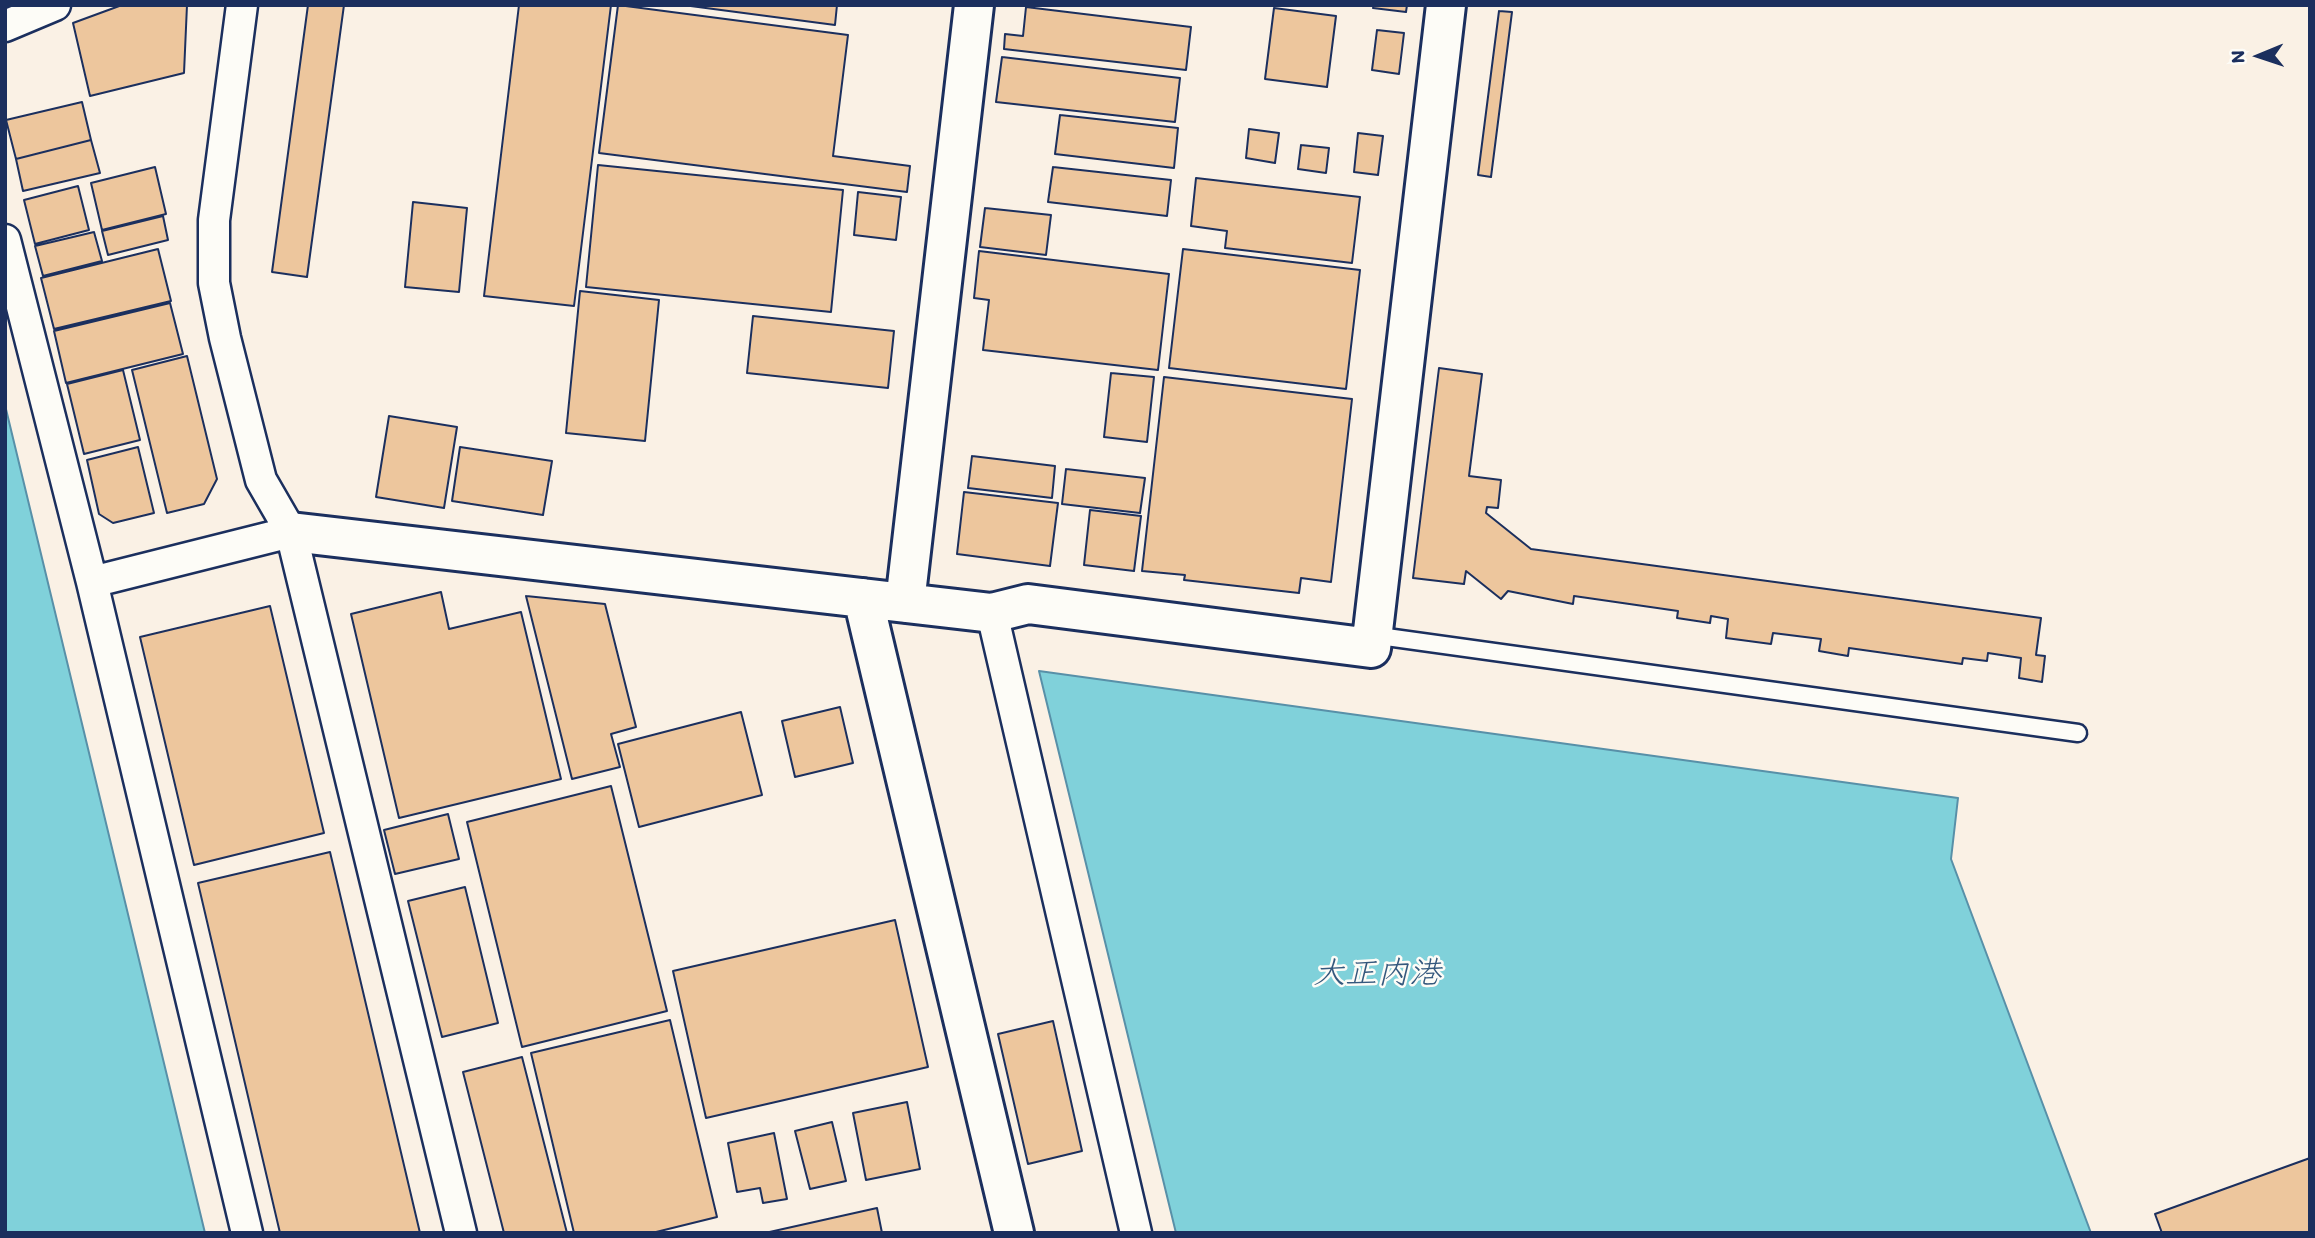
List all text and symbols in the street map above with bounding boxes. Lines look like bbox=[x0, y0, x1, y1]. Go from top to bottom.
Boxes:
north arrow bbox=[2224, 21, 2294, 91]
text: N bbox=[2226, 50, 2249, 64]
water label: 大正内港 bbox=[1313, 956, 1441, 994]

